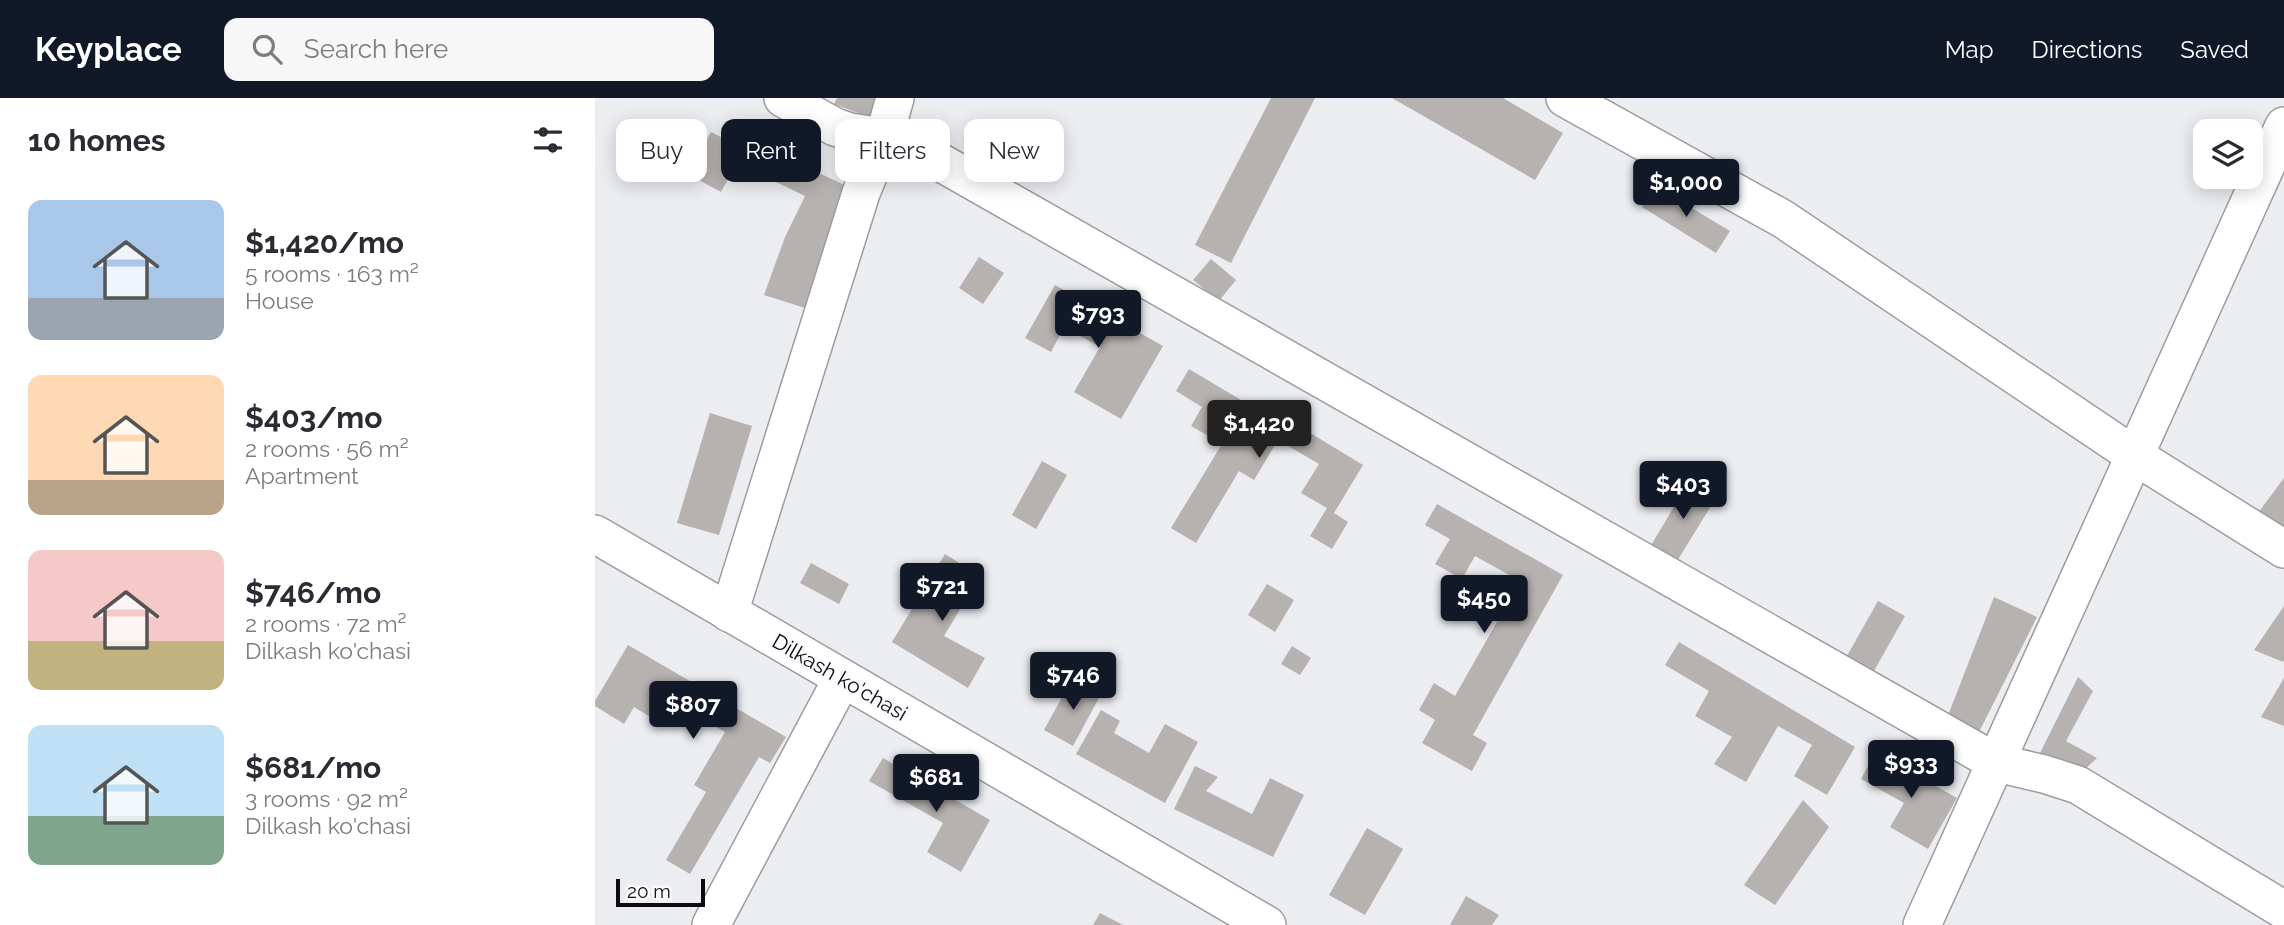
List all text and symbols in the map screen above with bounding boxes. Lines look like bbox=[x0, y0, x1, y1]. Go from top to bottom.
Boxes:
search box bbox=[224, 18, 714, 81]
text: Keyplace bbox=[35, 30, 182, 69]
icon: search bbox=[248, 30, 286, 68]
text: Search here bbox=[304, 34, 448, 64]
text: Map bbox=[1945, 35, 1994, 64]
text: Directions bbox=[2032, 35, 2142, 64]
text: Saved bbox=[2180, 35, 2249, 64]
chip: Buy bbox=[616, 119, 707, 182]
chip: Rent bbox=[721, 119, 821, 182]
chip: Filters bbox=[835, 119, 950, 182]
chip: New bbox=[964, 119, 1064, 182]
map controls bbox=[2193, 119, 2263, 189]
button: layers bbox=[2193, 119, 2263, 189]
icon: filters bbox=[529, 121, 567, 159]
text: 10 homes bbox=[28, 123, 165, 158]
pin: $1,000 bbox=[1629, 159, 1743, 219]
text: $1,000 bbox=[1649, 168, 1723, 195]
text: $1,420/mo bbox=[245, 225, 404, 260]
icon: home bbox=[84, 228, 168, 312]
text: 5 rooms · 163 m² bbox=[245, 260, 419, 287]
text: House bbox=[245, 287, 314, 314]
pin: $793 bbox=[1057, 290, 1139, 350]
text: $793 bbox=[1071, 299, 1125, 326]
text: $403/mo bbox=[245, 400, 382, 435]
pin: $1,420 bbox=[1202, 400, 1316, 460]
icon: home bbox=[84, 403, 168, 487]
text: $1,420 bbox=[1223, 409, 1295, 436]
text: 2 rooms · 56 m² bbox=[245, 435, 409, 462]
text: Apartment bbox=[245, 462, 359, 489]
pin: $403 bbox=[1642, 462, 1724, 521]
text: $403 bbox=[1656, 470, 1710, 497]
pin: $721 bbox=[901, 564, 983, 623]
text: $721 bbox=[916, 572, 968, 599]
text: $746/mo bbox=[245, 575, 381, 610]
pin: $450 bbox=[1443, 575, 1525, 635]
icon: home bbox=[84, 578, 168, 662]
text: $450 bbox=[1457, 584, 1511, 611]
text: 2 rooms · 72 m² bbox=[245, 610, 406, 637]
street label: Dilkash ko'chasi bbox=[768, 628, 912, 726]
text: Dilkash ko'chasi bbox=[245, 637, 411, 664]
pin: $746 bbox=[1032, 652, 1114, 712]
text: $746 bbox=[1046, 661, 1100, 688]
pin: $807 bbox=[652, 682, 734, 741]
text: $807 bbox=[665, 690, 721, 717]
pin: $933 bbox=[1870, 740, 1952, 800]
text: $933 bbox=[1884, 749, 1938, 776]
text: $681/mo bbox=[245, 750, 381, 785]
icon: home bbox=[84, 753, 168, 837]
pin: $681 bbox=[895, 754, 977, 814]
text: $681 bbox=[909, 763, 963, 790]
text: 3 rooms · 92 m² bbox=[245, 785, 408, 812]
text: Dilkash ko'chasi bbox=[245, 812, 411, 839]
scale bar bbox=[616, 876, 705, 908]
text: 20 m bbox=[627, 880, 671, 902]

